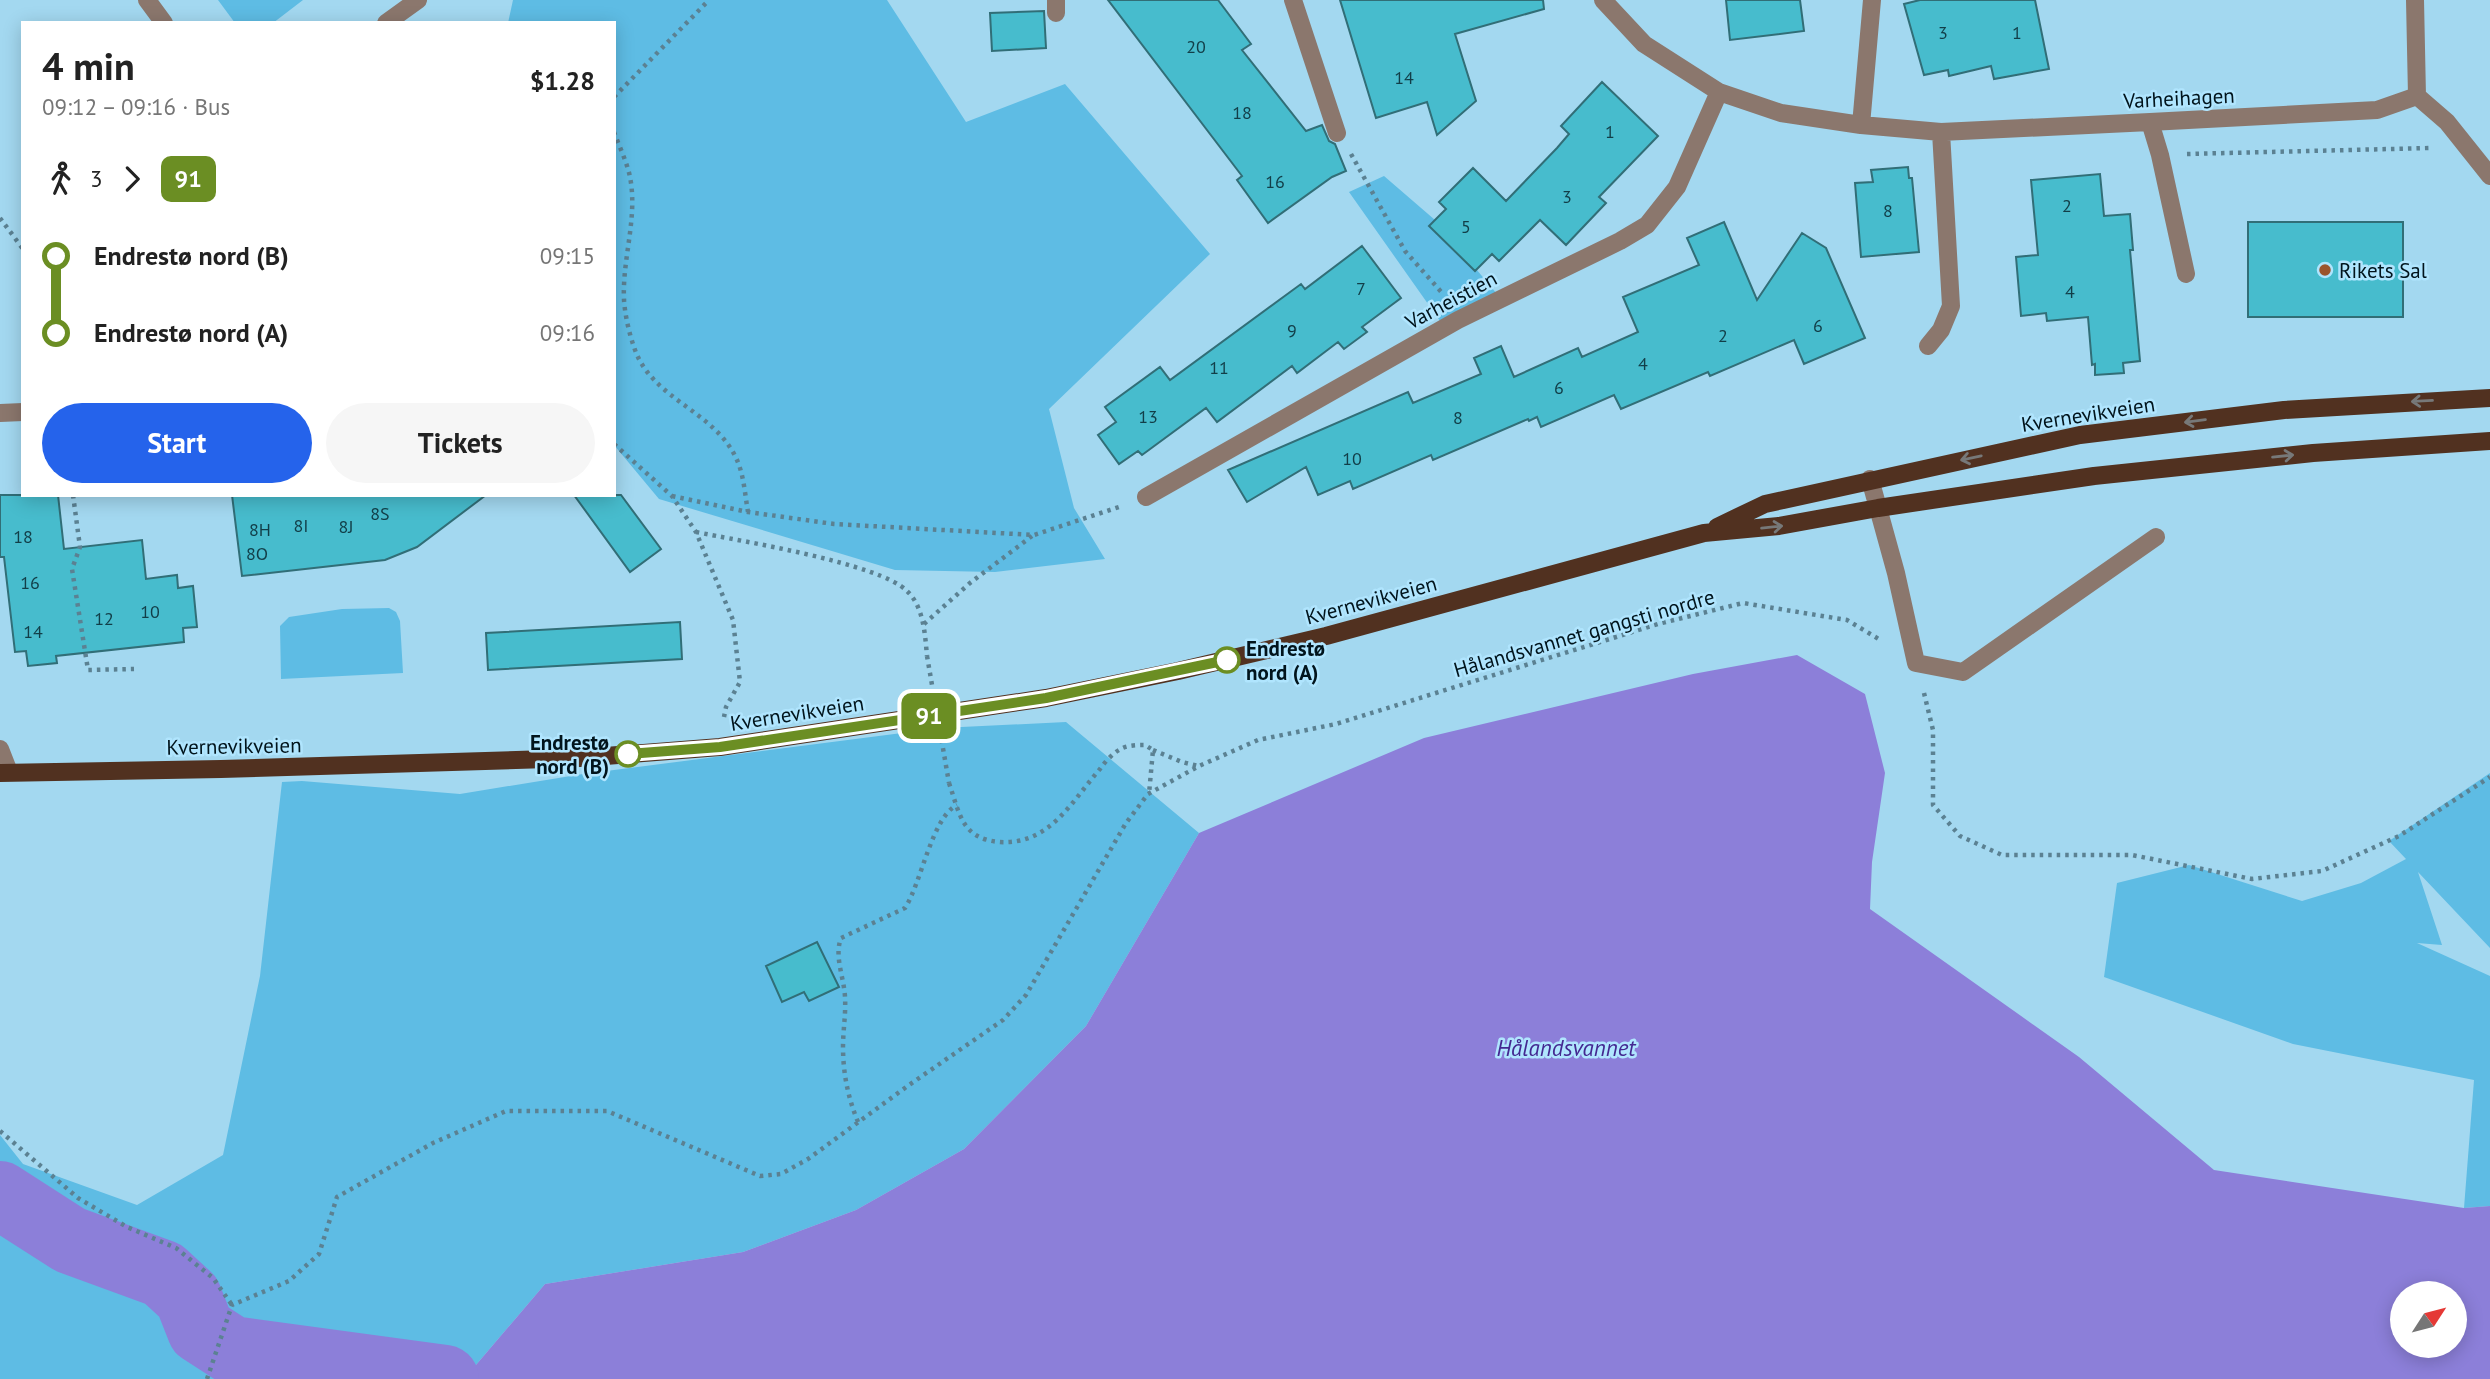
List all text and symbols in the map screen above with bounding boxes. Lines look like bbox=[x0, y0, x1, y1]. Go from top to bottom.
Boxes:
house number: 3 bbox=[1938, 21, 1948, 44]
house number: 1 bbox=[2012, 21, 2022, 44]
house number: 20 bbox=[1186, 35, 1206, 58]
text: 4 min bbox=[42, 41, 135, 90]
text: $1.28 bbox=[530, 64, 595, 97]
house number: 14 bbox=[1394, 66, 1414, 89]
street label: Varheihagen bbox=[2122, 82, 2235, 114]
text: 09:12 – 09:16 · Bus bbox=[42, 92, 230, 121]
house number: 18 bbox=[1232, 101, 1252, 124]
house number: 1 bbox=[1605, 120, 1615, 143]
icon: walk bbox=[42, 160, 80, 198]
icon: forward bbox=[113, 160, 151, 198]
text: 91 bbox=[175, 163, 202, 194]
text: 3 bbox=[90, 164, 103, 193]
house number: 16 bbox=[1265, 170, 1285, 193]
house number: 3 bbox=[1562, 185, 1572, 208]
house number: 2 bbox=[2062, 194, 2072, 217]
house number: 8 bbox=[1883, 199, 1893, 222]
house number: 5 bbox=[1461, 215, 1471, 238]
text: Endrestø nord (B) bbox=[94, 239, 289, 272]
text: 09:15 bbox=[540, 241, 595, 270]
place label: Rikets Sal bbox=[2339, 257, 2427, 284]
marker: Rikets Sal bbox=[2317, 262, 2333, 278]
street label: Varheistien bbox=[1400, 265, 1501, 336]
house number: 7 bbox=[1356, 277, 1366, 300]
house number: 4 bbox=[2065, 280, 2075, 303]
house number: 6 bbox=[1813, 314, 1823, 337]
text: Endrestø nord (A) bbox=[94, 316, 288, 349]
text: 09:16 bbox=[540, 318, 595, 347]
house number: 9 bbox=[1287, 319, 1297, 342]
house number: 2 bbox=[1718, 324, 1728, 347]
house number: 4 bbox=[1638, 352, 1648, 375]
house number: 11 bbox=[1209, 356, 1229, 379]
house number: 6 bbox=[1554, 376, 1564, 399]
street label: Kvernevikveien bbox=[2019, 390, 2157, 438]
one-way arrow bbox=[2411, 394, 2434, 407]
button: Start bbox=[42, 403, 312, 483]
button: Tickets bbox=[326, 403, 595, 483]
house number: 13 bbox=[1138, 405, 1158, 428]
house number: 8 bbox=[1453, 406, 1463, 429]
one-way arrow bbox=[2184, 414, 2207, 427]
house number: 10 bbox=[1342, 447, 1362, 470]
one-way arrow bbox=[2272, 449, 2294, 462]
one-way arrow bbox=[1960, 452, 1983, 465]
house number: 8S bbox=[370, 502, 390, 525]
house number: 8I bbox=[293, 514, 309, 537]
house number: 8J bbox=[338, 515, 354, 538]
house number: 8H bbox=[249, 518, 271, 541]
one-way arrow bbox=[1760, 520, 1783, 533]
house number: 18 bbox=[13, 525, 33, 548]
house number: 8O bbox=[246, 542, 268, 565]
street label: Kvernevikveien bbox=[1302, 569, 1440, 631]
house number: 16 bbox=[20, 571, 40, 594]
street label: Hålandsvannet gangsti nordre bbox=[1450, 583, 1718, 683]
house number: 10 bbox=[140, 600, 160, 623]
house number: 12 bbox=[94, 607, 114, 630]
house number: 14 bbox=[23, 620, 43, 643]
place label: Endrestø nord (A) bbox=[1246, 635, 1325, 686]
marker: Endrestø nord (A) bbox=[1214, 647, 1240, 673]
street label: Kvernevikveien bbox=[728, 689, 866, 737]
line badge: 91 bbox=[898, 693, 960, 739]
text: 91 bbox=[915, 700, 943, 731]
place label: Endrestø nord (B) bbox=[530, 729, 609, 780]
street label: Kvernevikveien bbox=[166, 731, 302, 761]
marker: Endrestø nord (B) bbox=[615, 741, 641, 767]
water label: Hålandsvannet bbox=[1496, 1033, 1637, 1062]
north arrow bbox=[2390, 1281, 2468, 1358]
map controls bbox=[2390, 1281, 2467, 1358]

